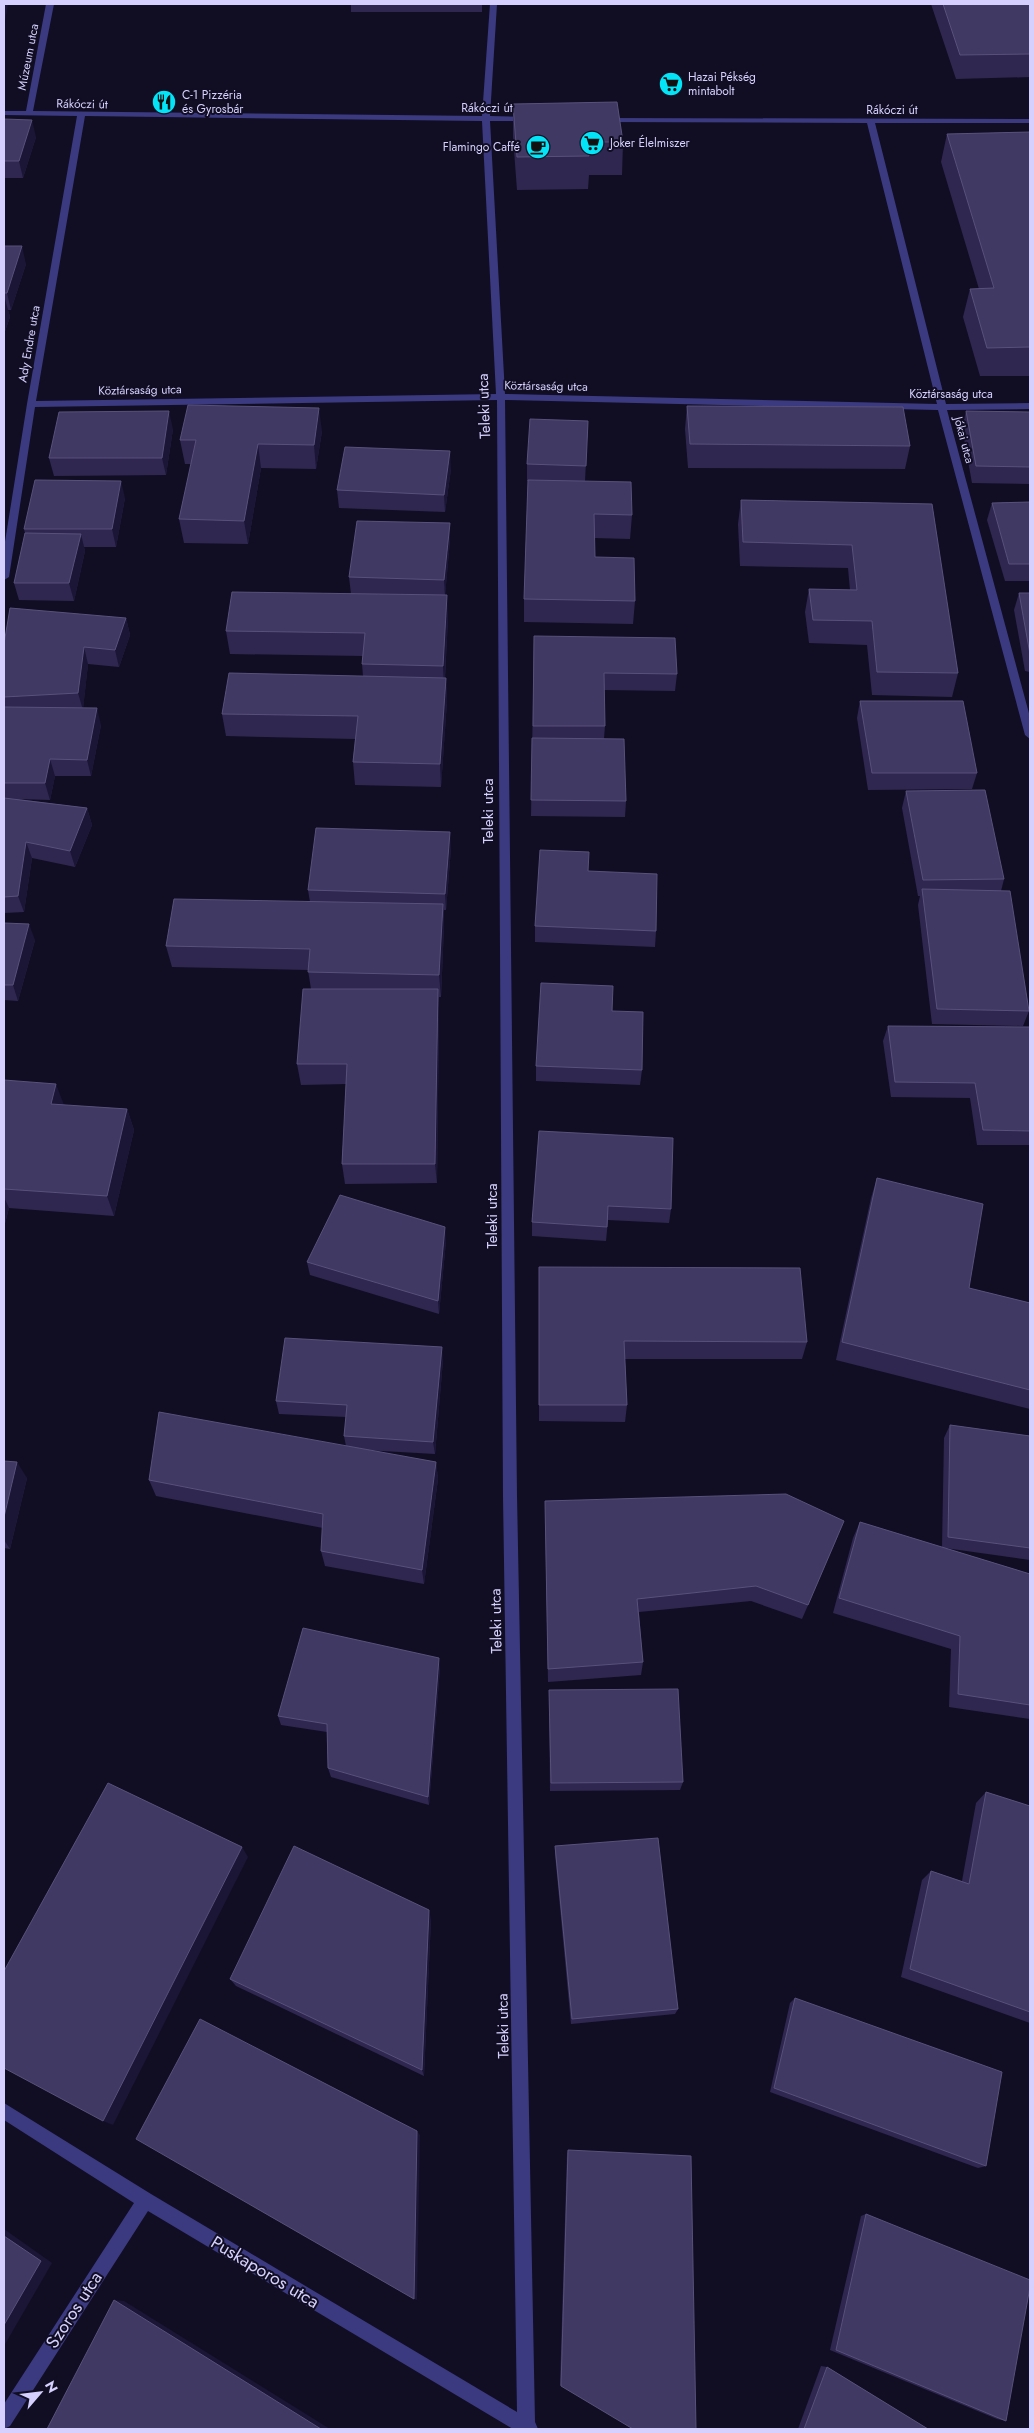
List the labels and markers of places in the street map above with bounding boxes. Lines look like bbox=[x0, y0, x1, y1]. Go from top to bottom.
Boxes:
place label: Hazai Pékség mintabolt bbox=[688, 68, 756, 100]
supermarket icon: Hazai Pékség mintabolt bbox=[658, 71, 684, 97]
place label: C-1 Pizzéria és Gyrosbár bbox=[182, 86, 244, 118]
restaurant icon: C-1 Pizzéria és Gyrosbár bbox=[151, 89, 177, 115]
supermarket icon: Joker Élelmiszer bbox=[579, 130, 605, 156]
cafe icon: Flamingo Caffé bbox=[525, 134, 551, 160]
place label: Joker Élelmiszer bbox=[608, 134, 691, 152]
place label: Flamingo Caffé bbox=[443, 138, 520, 156]

